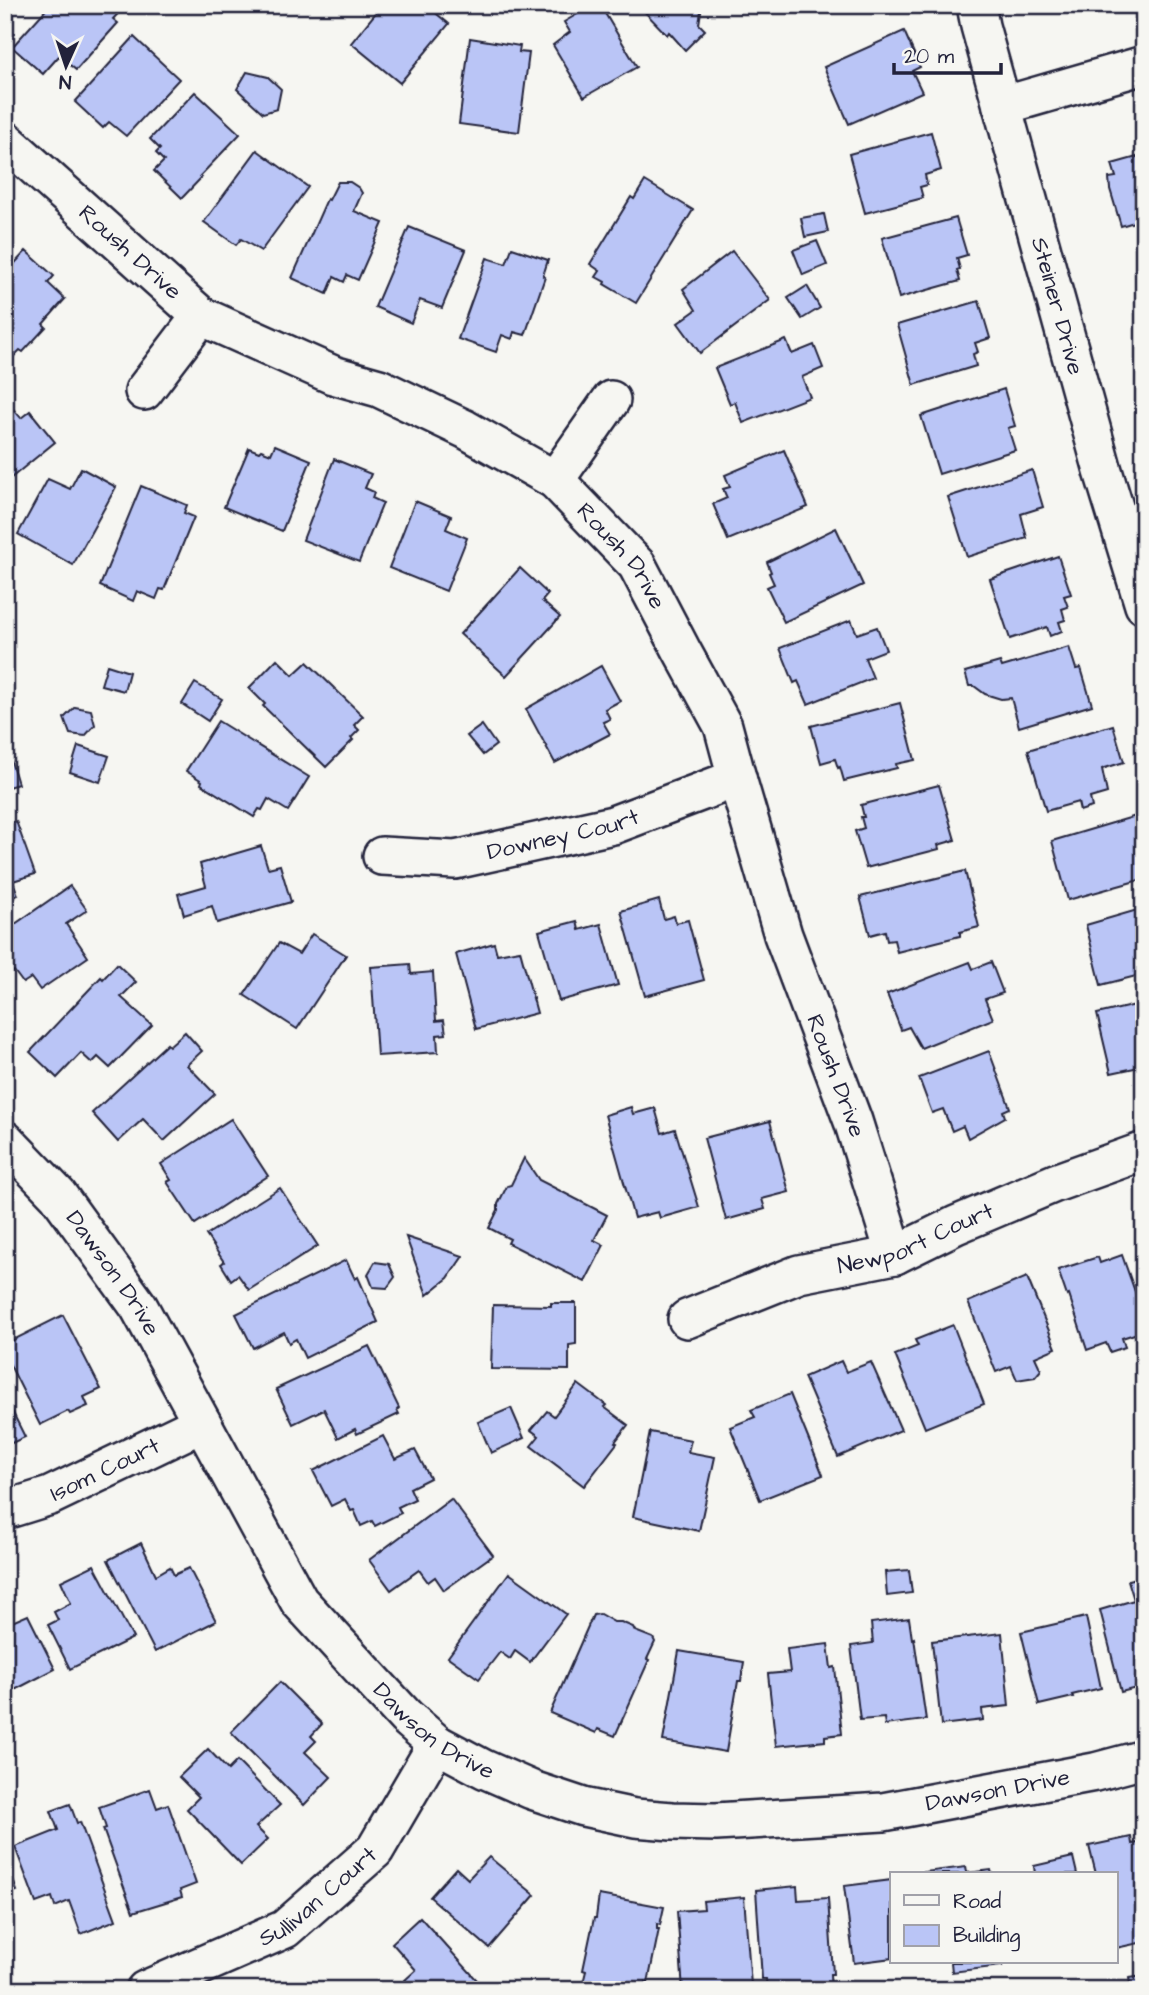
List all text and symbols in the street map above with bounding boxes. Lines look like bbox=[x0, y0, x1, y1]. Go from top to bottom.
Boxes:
north arrow bbox=[32, 32, 102, 102]
scale bar bbox=[894, 32, 1000, 76]
text: 20 m bbox=[904, 42, 955, 71]
text: N bbox=[58, 68, 72, 95]
street label: Roush Drive bbox=[71, 197, 189, 307]
street label: Steiner Drive bbox=[1023, 234, 1092, 379]
street label: Roush Drive bbox=[569, 496, 673, 615]
street label: Downey Court bbox=[484, 800, 644, 868]
street label: Roush Drive bbox=[798, 1010, 873, 1141]
street label: Newport Court bbox=[835, 1195, 999, 1282]
street label: Dawson Drive bbox=[58, 1204, 168, 1341]
street label: Isom Court bbox=[45, 1429, 166, 1510]
street label: Dawson Drive bbox=[366, 1675, 499, 1787]
street label: Dawson Drive bbox=[923, 1761, 1072, 1820]
street label: Sullivan Court bbox=[254, 1839, 384, 1954]
legend bbox=[890, 1872, 1118, 1964]
text: Road bbox=[953, 1887, 1001, 1916]
text: Building bbox=[953, 1921, 1021, 1952]

